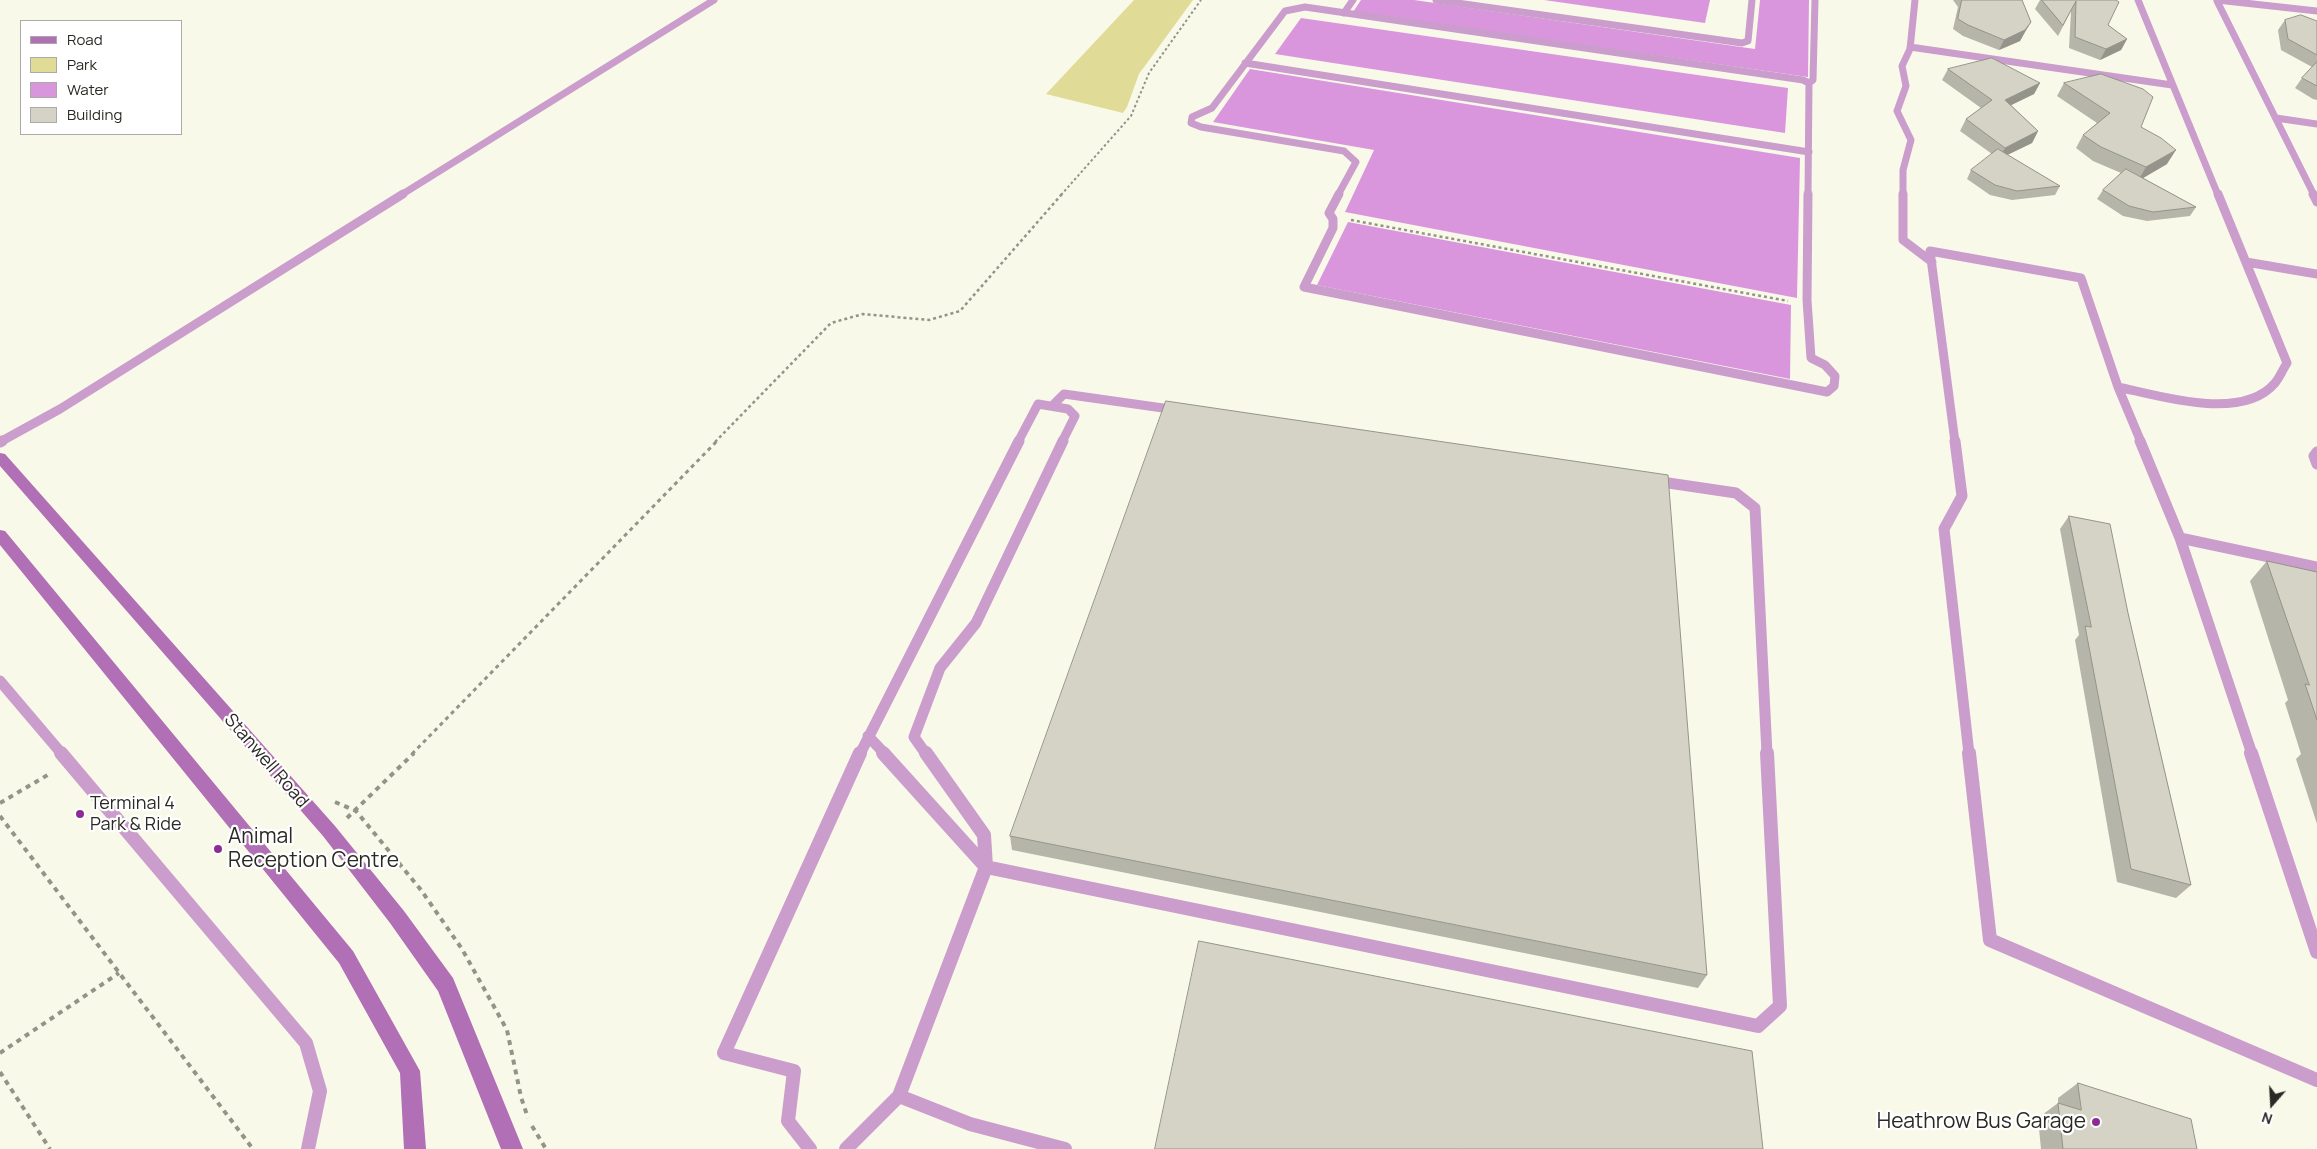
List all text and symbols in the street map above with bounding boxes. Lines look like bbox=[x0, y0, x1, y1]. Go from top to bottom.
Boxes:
legend bbox=[20, 20, 182, 135]
text: Road bbox=[67, 29, 103, 50]
text: Park bbox=[67, 54, 97, 75]
text: Water bbox=[67, 79, 109, 100]
text: Building bbox=[67, 104, 122, 125]
street label: Stanwell Road bbox=[219, 710, 313, 812]
place label: Terminal 4 Park & Ride bbox=[90, 793, 182, 836]
marker: Terminal 4 Park & Ride bbox=[74, 808, 86, 820]
place label: Animal Reception Centre bbox=[228, 824, 399, 874]
marker: Animal Reception Centre bbox=[212, 843, 224, 855]
north arrow bbox=[2247, 1079, 2297, 1129]
text: N bbox=[2259, 1108, 2275, 1129]
place label: Heathrow Bus Garage bbox=[1877, 1109, 2086, 1135]
marker: Heathrow Bus Garage bbox=[2090, 1116, 2102, 1128]

